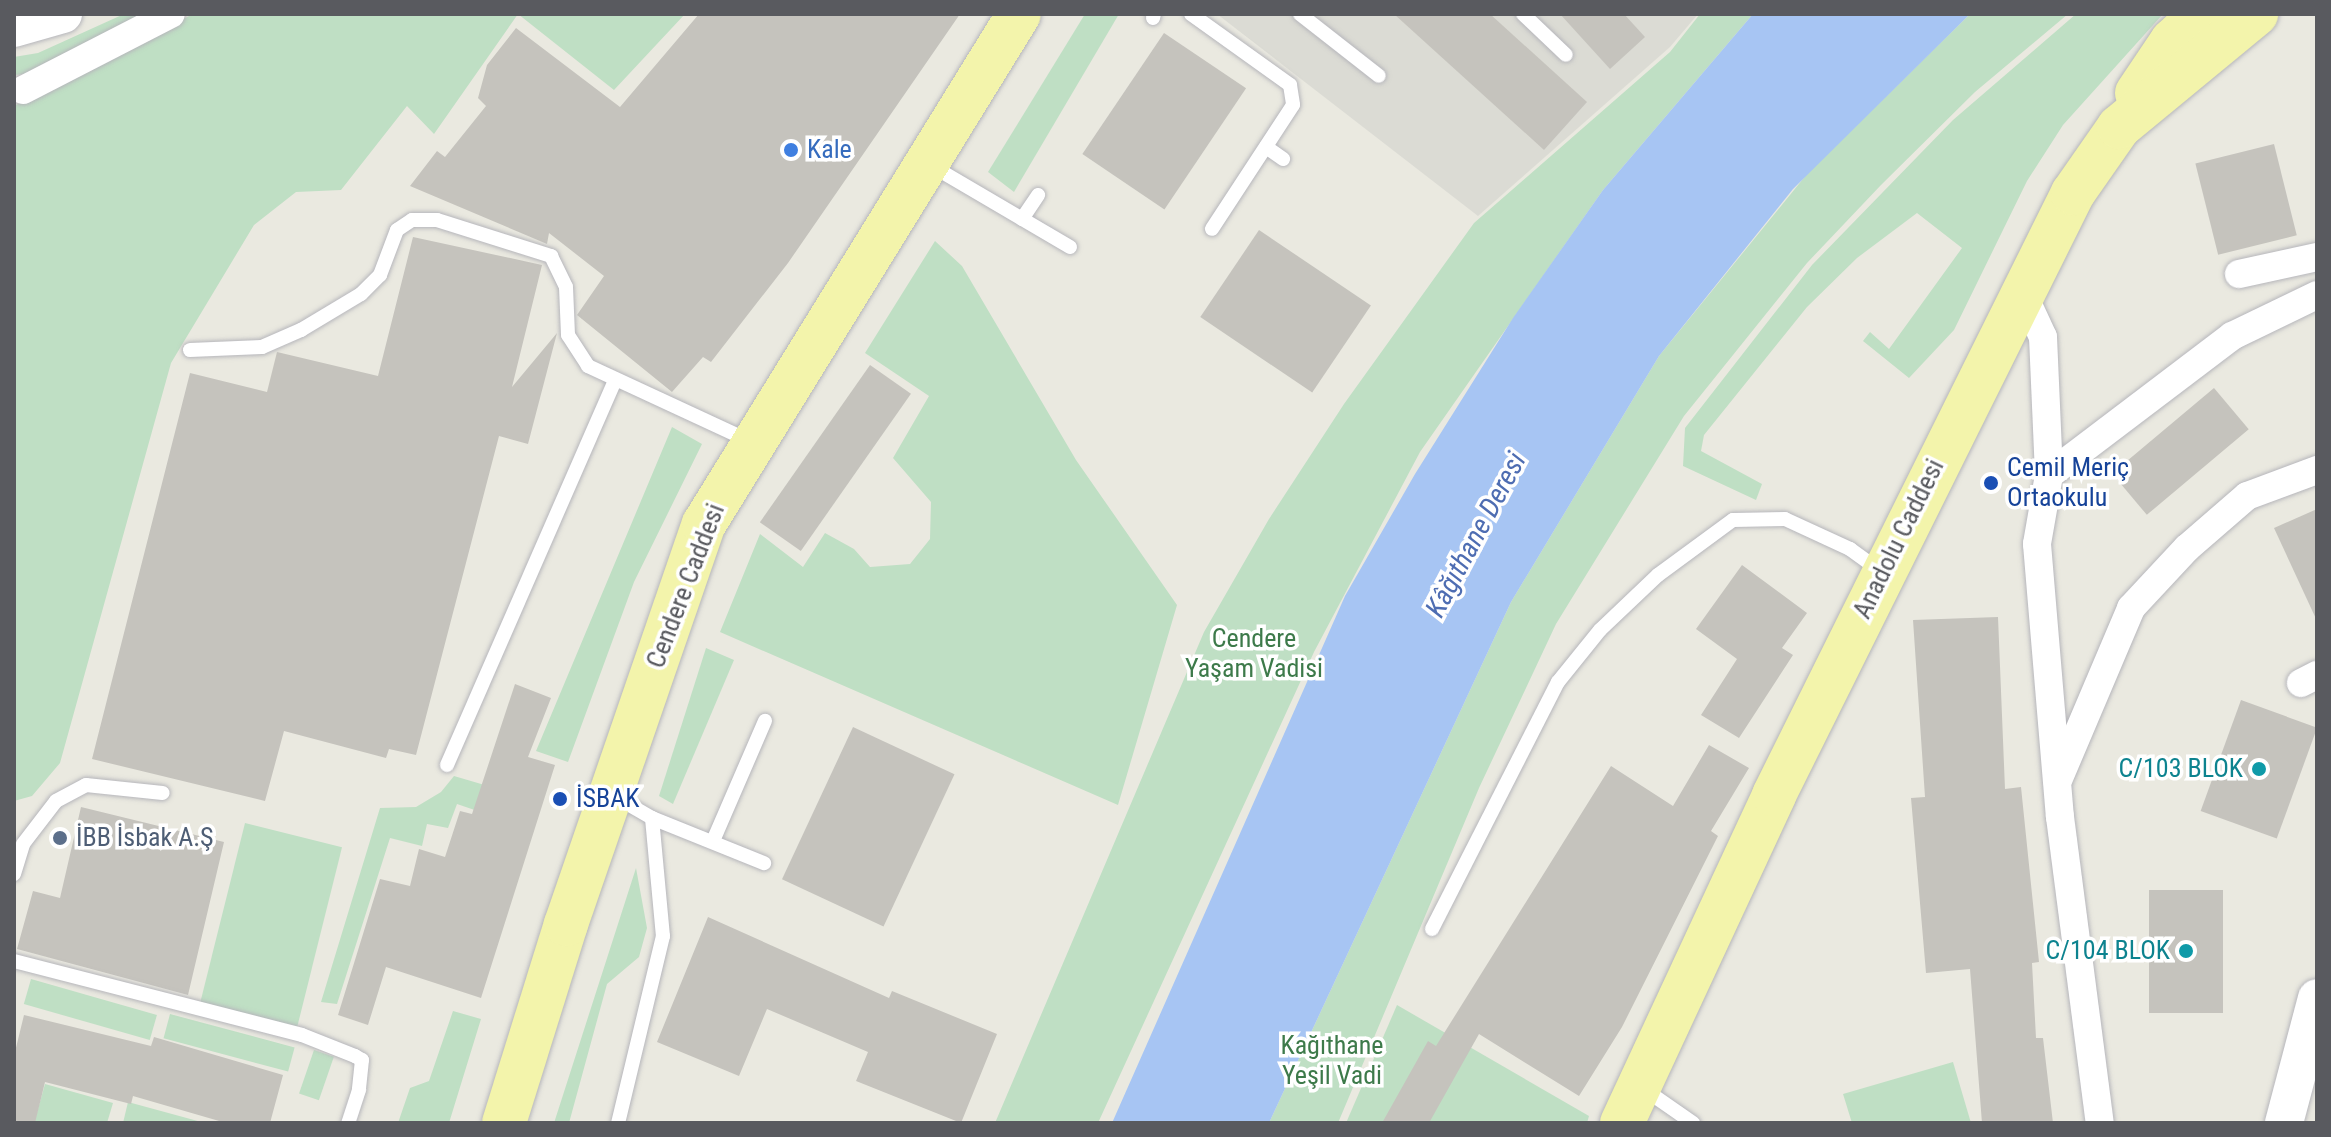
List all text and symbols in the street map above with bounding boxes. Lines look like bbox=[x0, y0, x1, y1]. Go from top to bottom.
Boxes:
place label: Kale bbox=[807, 134, 852, 166]
marker: Kale bbox=[782, 141, 800, 159]
water label: Kâğıthane Deresi bbox=[1419, 447, 1533, 623]
place label: Cemil Meriç Ortaokulu bbox=[2007, 452, 2129, 514]
street label: Anadolu Caddesi bbox=[1847, 454, 1951, 624]
marker: Cemil Meriç Ortaokulu bbox=[1982, 474, 2000, 492]
street label: Cendere Caddesi bbox=[640, 499, 732, 673]
park label: Cendere Yaşam Vadisi bbox=[1185, 623, 1323, 684]
place label: C/103 BLOK bbox=[2119, 753, 2243, 785]
marker: C/103 BLOK bbox=[2250, 760, 2268, 778]
place label: İSBAK bbox=[576, 783, 639, 815]
marker: İSBAK bbox=[551, 790, 569, 808]
place label: İBB İsbak A.Ş bbox=[76, 822, 214, 854]
marker: İBB İsbak A.Ş bbox=[51, 829, 69, 847]
place label: C/104 BLOK bbox=[2046, 935, 2170, 967]
marker: C/104 BLOK bbox=[2177, 942, 2195, 960]
park label: Kağıthane Yeşil Vadi bbox=[1280, 1030, 1384, 1092]

